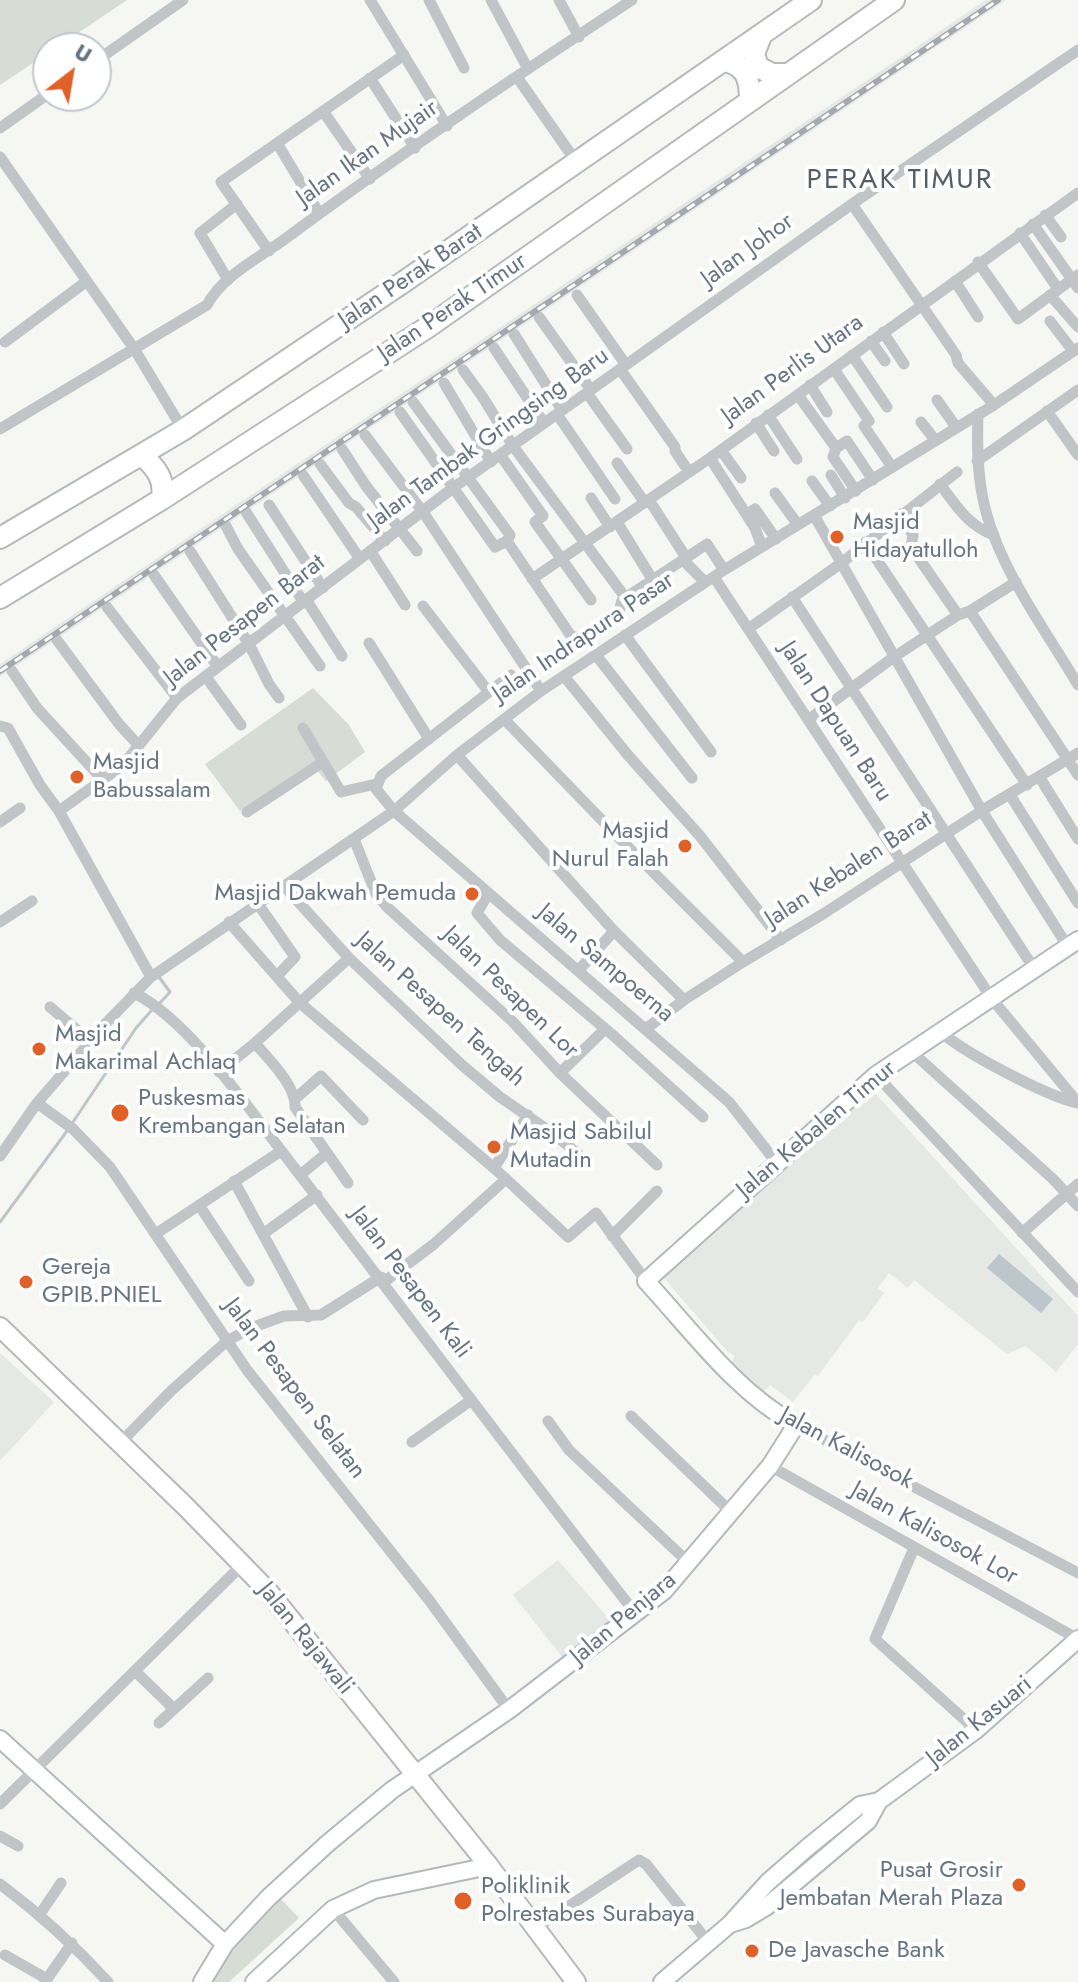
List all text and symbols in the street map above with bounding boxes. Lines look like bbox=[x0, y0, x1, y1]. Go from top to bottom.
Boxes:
north arrow bbox=[32, 32, 112, 112]
text: U bbox=[68, 35, 98, 71]
street label: Jalan Ikan Mujair bbox=[292, 95, 444, 213]
district label: PERAK TIMUR bbox=[807, 164, 993, 198]
street label: Jalan Johor bbox=[696, 208, 800, 294]
street label: Jalan Perak Barat bbox=[334, 218, 488, 336]
street label: Jalan Perak Timur bbox=[373, 248, 533, 368]
street label: Jalan Perlis Utara bbox=[717, 309, 869, 431]
street label: Jalan Tambak Gringsing Baru bbox=[363, 342, 615, 536]
place label: Masjid Hidayatulloh bbox=[853, 509, 979, 565]
marker: Masjid Hidayatulloh bbox=[828, 528, 846, 546]
street label: Jalan Pesapen Barat bbox=[159, 549, 331, 693]
street label: Jalan Indrapura Pasar bbox=[488, 567, 680, 709]
street label: Jalan Dapuan Baru bbox=[772, 636, 898, 808]
place label: Masjid Babussalam bbox=[93, 749, 211, 805]
marker: Masjid Babussalam bbox=[68, 768, 86, 786]
street label: Jalan Kebalen Barat bbox=[760, 805, 938, 935]
place label: Masjid Nurul Falah bbox=[552, 818, 669, 874]
marker: Masjid Nurul Falah bbox=[676, 837, 694, 855]
place label: Masjid Dakwah Pemuda bbox=[214, 880, 456, 908]
marker: Masjid Dakwah Pemuda bbox=[463, 885, 481, 903]
street label: Jalan Sampoerna bbox=[531, 899, 679, 1029]
street label: Jalan Pesapen Lor bbox=[436, 921, 584, 1065]
street label: Jalan Pesapen Tengah bbox=[350, 927, 530, 1093]
place label: Masjid Makarimal Achlaq bbox=[55, 1021, 236, 1077]
marker: Masjid Makarimal Achlaq bbox=[30, 1040, 48, 1058]
street label: Jalan Kebalen Timur bbox=[731, 1055, 903, 1205]
place label: Puskesmas Krembangan Selatan bbox=[138, 1085, 346, 1141]
marker: Puskesmas Krembangan Selatan bbox=[109, 1102, 131, 1124]
place label: Masjid Sabilul Mutadin bbox=[510, 1119, 652, 1175]
marker: Masjid Sabilul Mutadin bbox=[485, 1138, 503, 1156]
street label: Jalan Pesapen Kali bbox=[343, 1201, 477, 1365]
place label: Gereja GPIB.PNIEL bbox=[42, 1254, 161, 1310]
marker: Gereja GPIB.PNIEL bbox=[17, 1273, 35, 1291]
street label: Jalan Pesapen Selatan bbox=[217, 1293, 371, 1485]
street label: Jalan Kalisosok bbox=[774, 1402, 918, 1496]
street label: Jalan Kalisosok Lor bbox=[845, 1476, 1023, 1592]
street label: Jalan Penjara bbox=[565, 1567, 683, 1671]
street label: Jalan Rajawali bbox=[251, 1577, 359, 1701]
street label: Jalan Kasuari bbox=[921, 1671, 1039, 1773]
place label: Pusat Grosir Jembatan Merah Plaza bbox=[780, 1857, 1003, 1913]
place label: Poliklinik Polrestabes Surabaya bbox=[481, 1873, 695, 1929]
marker: Pusat Grosir Jembatan Merah Plaza bbox=[1010, 1876, 1028, 1894]
marker: Poliklinik Polrestabes Surabaya bbox=[452, 1890, 474, 1912]
place label: De Javasche Bank bbox=[768, 1937, 945, 1965]
marker: De Javasche Bank bbox=[743, 1942, 761, 1960]

